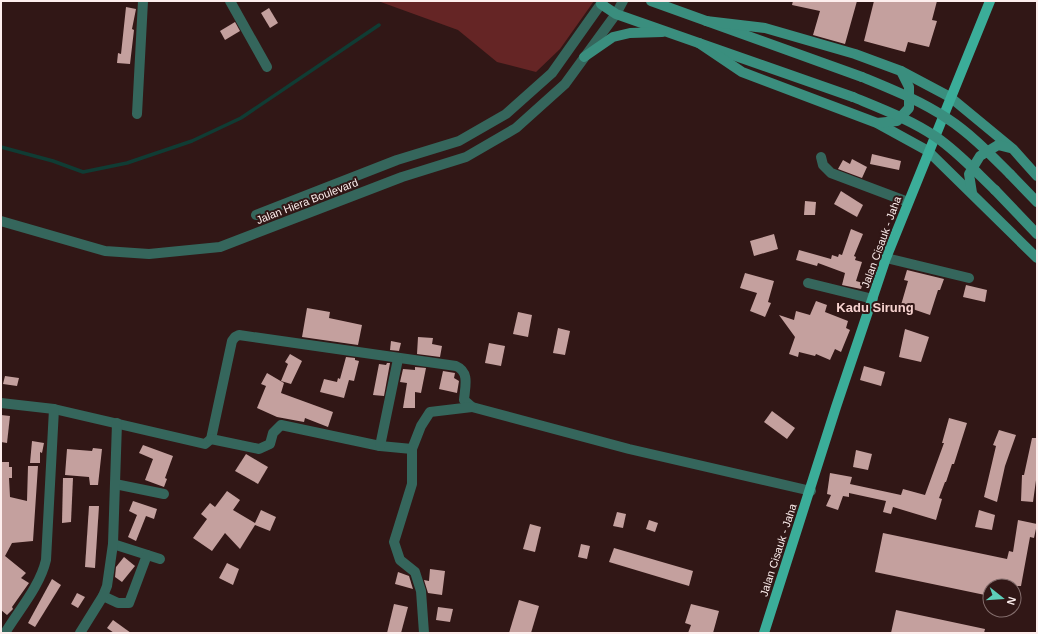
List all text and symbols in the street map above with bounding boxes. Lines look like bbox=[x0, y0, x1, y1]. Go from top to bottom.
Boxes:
street label: Jalan Hiera Boulevard bbox=[254, 176, 360, 226]
street label: Jalan Cisauk - Jaha bbox=[859, 194, 903, 289]
district label: Kadu Sirung bbox=[836, 300, 914, 315]
street label: Jalan Cisauk - Jaha bbox=[757, 501, 799, 598]
north arrow bbox=[982, 578, 1022, 618]
text: N bbox=[1005, 595, 1018, 607]

